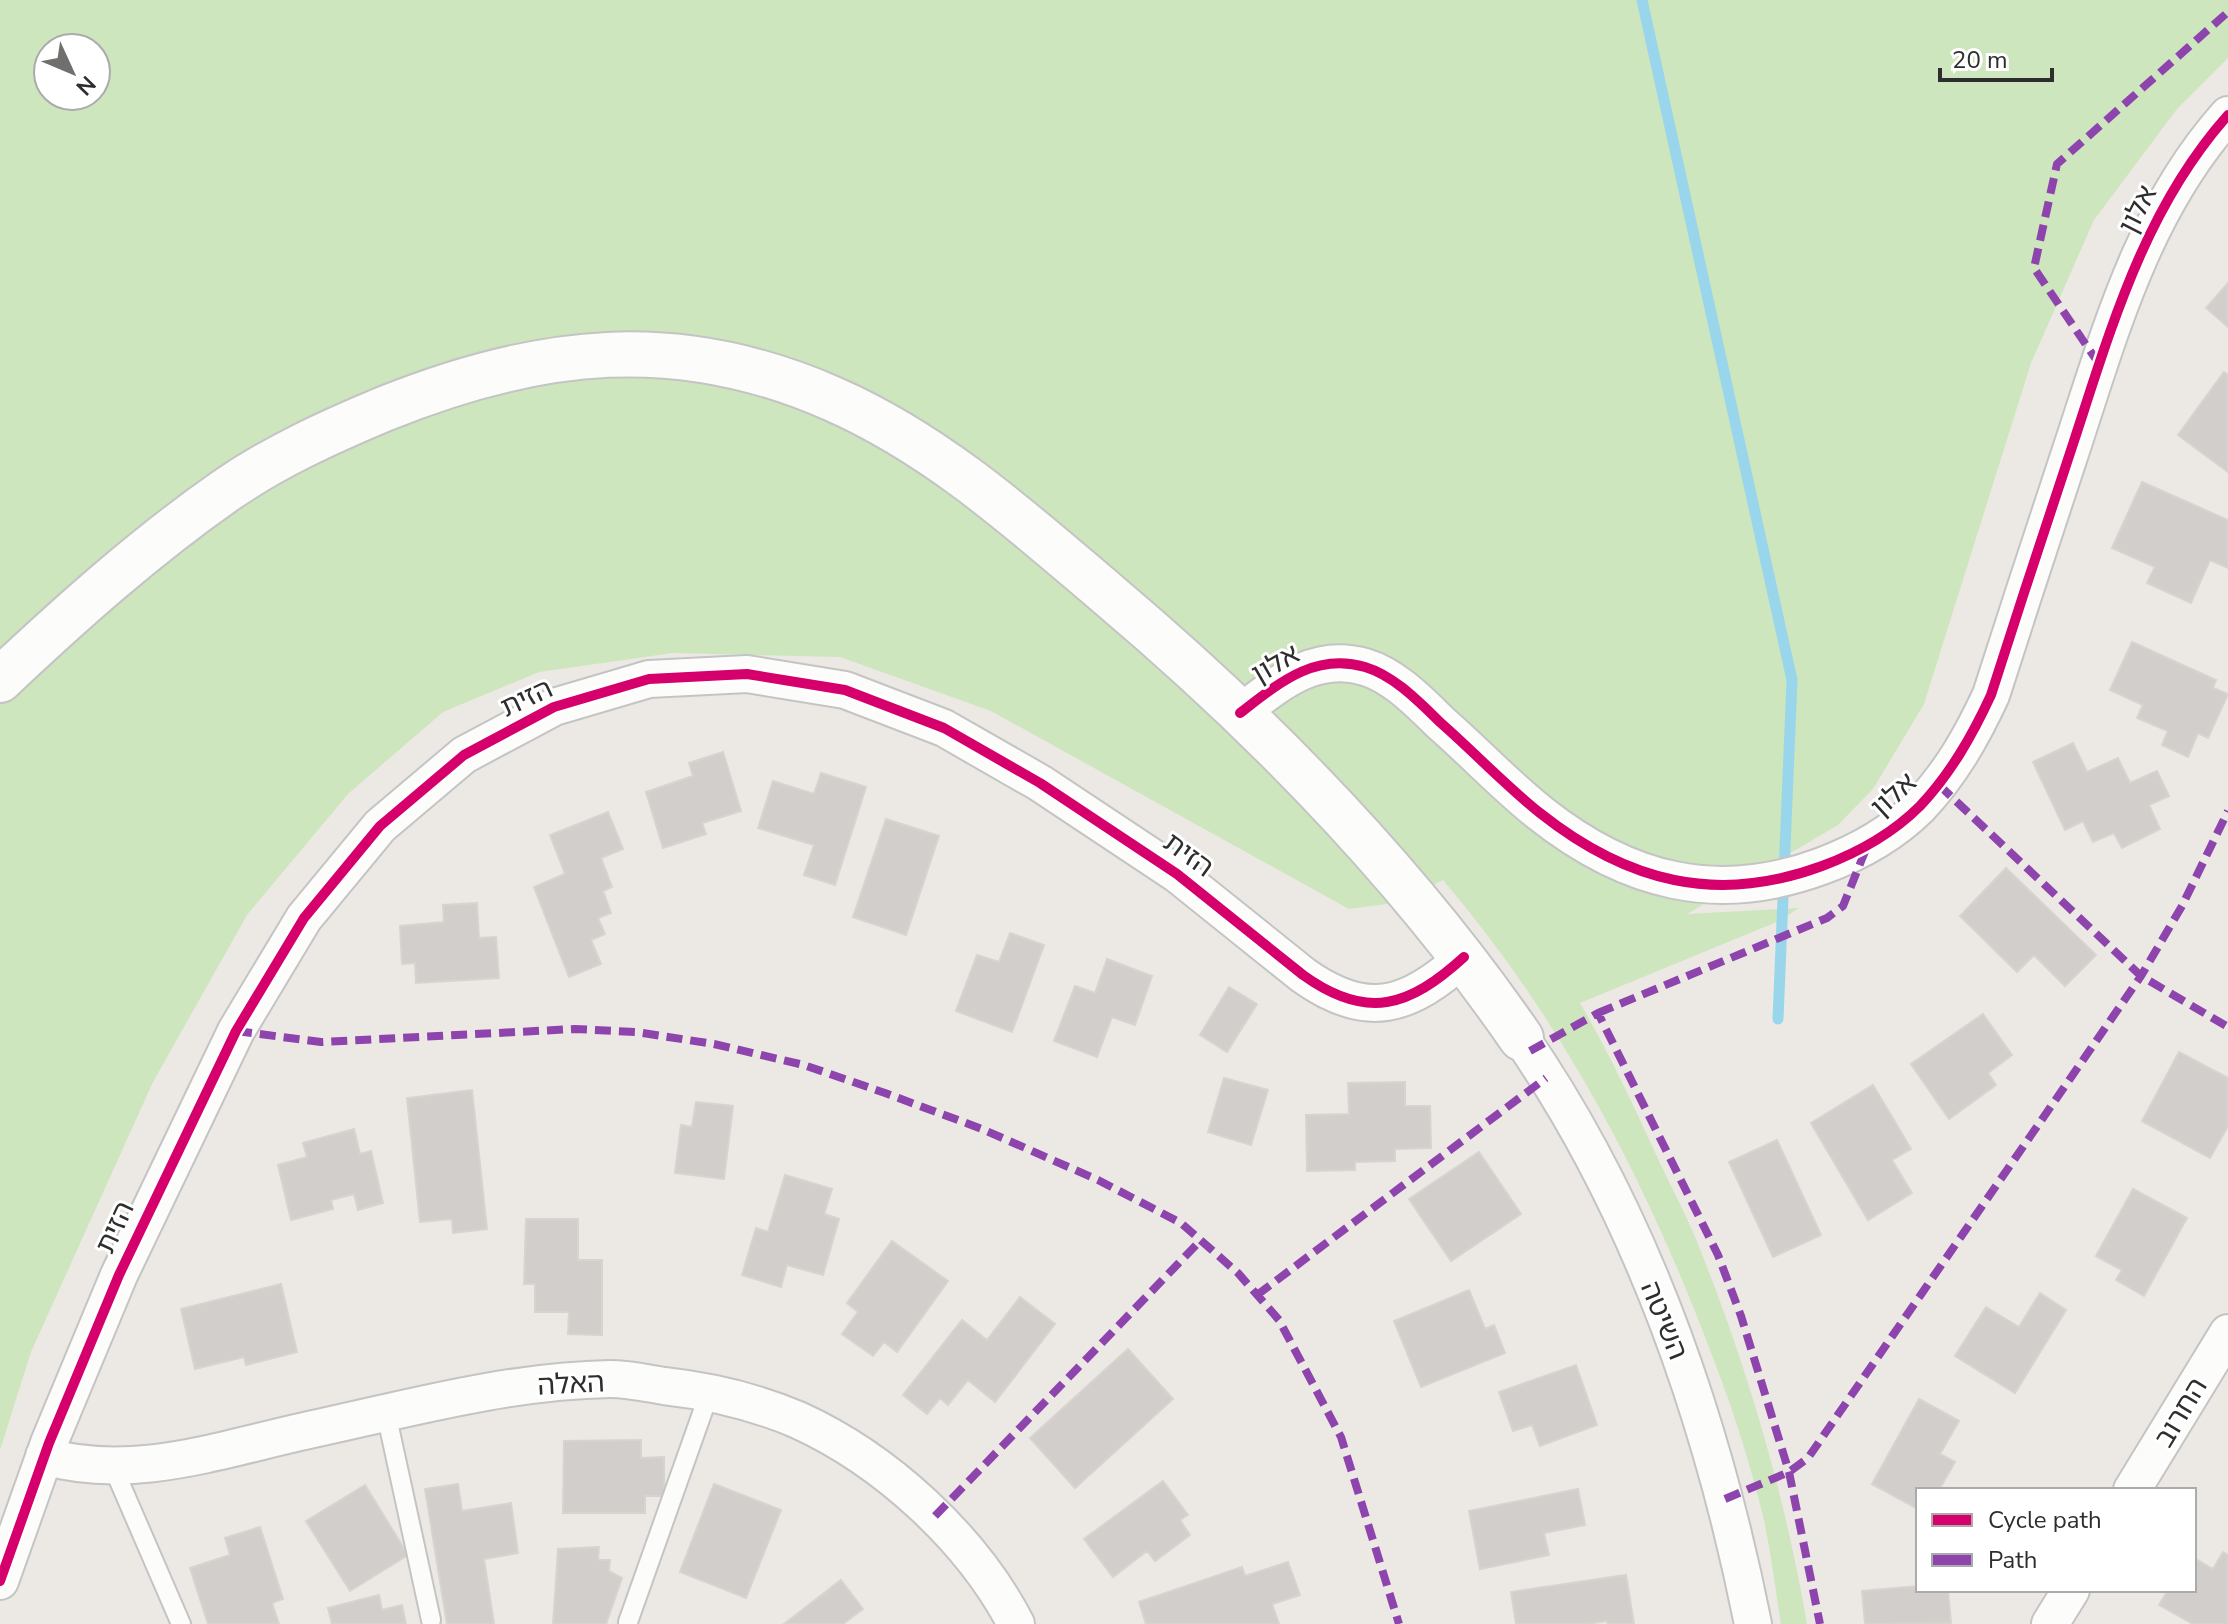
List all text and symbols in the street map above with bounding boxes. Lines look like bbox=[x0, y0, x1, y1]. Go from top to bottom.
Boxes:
north arrow bbox=[32, 32, 112, 112]
scale bar bbox=[1940, 32, 2052, 82]
text: 20 m bbox=[1952, 44, 2008, 76]
text: N bbox=[69, 69, 102, 102]
street label: אלון bbox=[2110, 179, 2166, 240]
street label: אלון bbox=[1244, 635, 1307, 693]
street label: הזית bbox=[494, 669, 559, 726]
street label: אלון bbox=[1862, 764, 1925, 826]
street label: הזית bbox=[1156, 824, 1221, 886]
street label: הזית bbox=[86, 1195, 143, 1260]
street label: השיטה bbox=[1631, 1276, 1697, 1365]
street label: האלה bbox=[536, 1363, 606, 1405]
street label: החרוב bbox=[2145, 1371, 2216, 1454]
legend bbox=[1916, 1488, 2196, 1592]
text: Cycle path bbox=[1988, 1504, 2102, 1536]
text: Path bbox=[1988, 1544, 2037, 1576]

